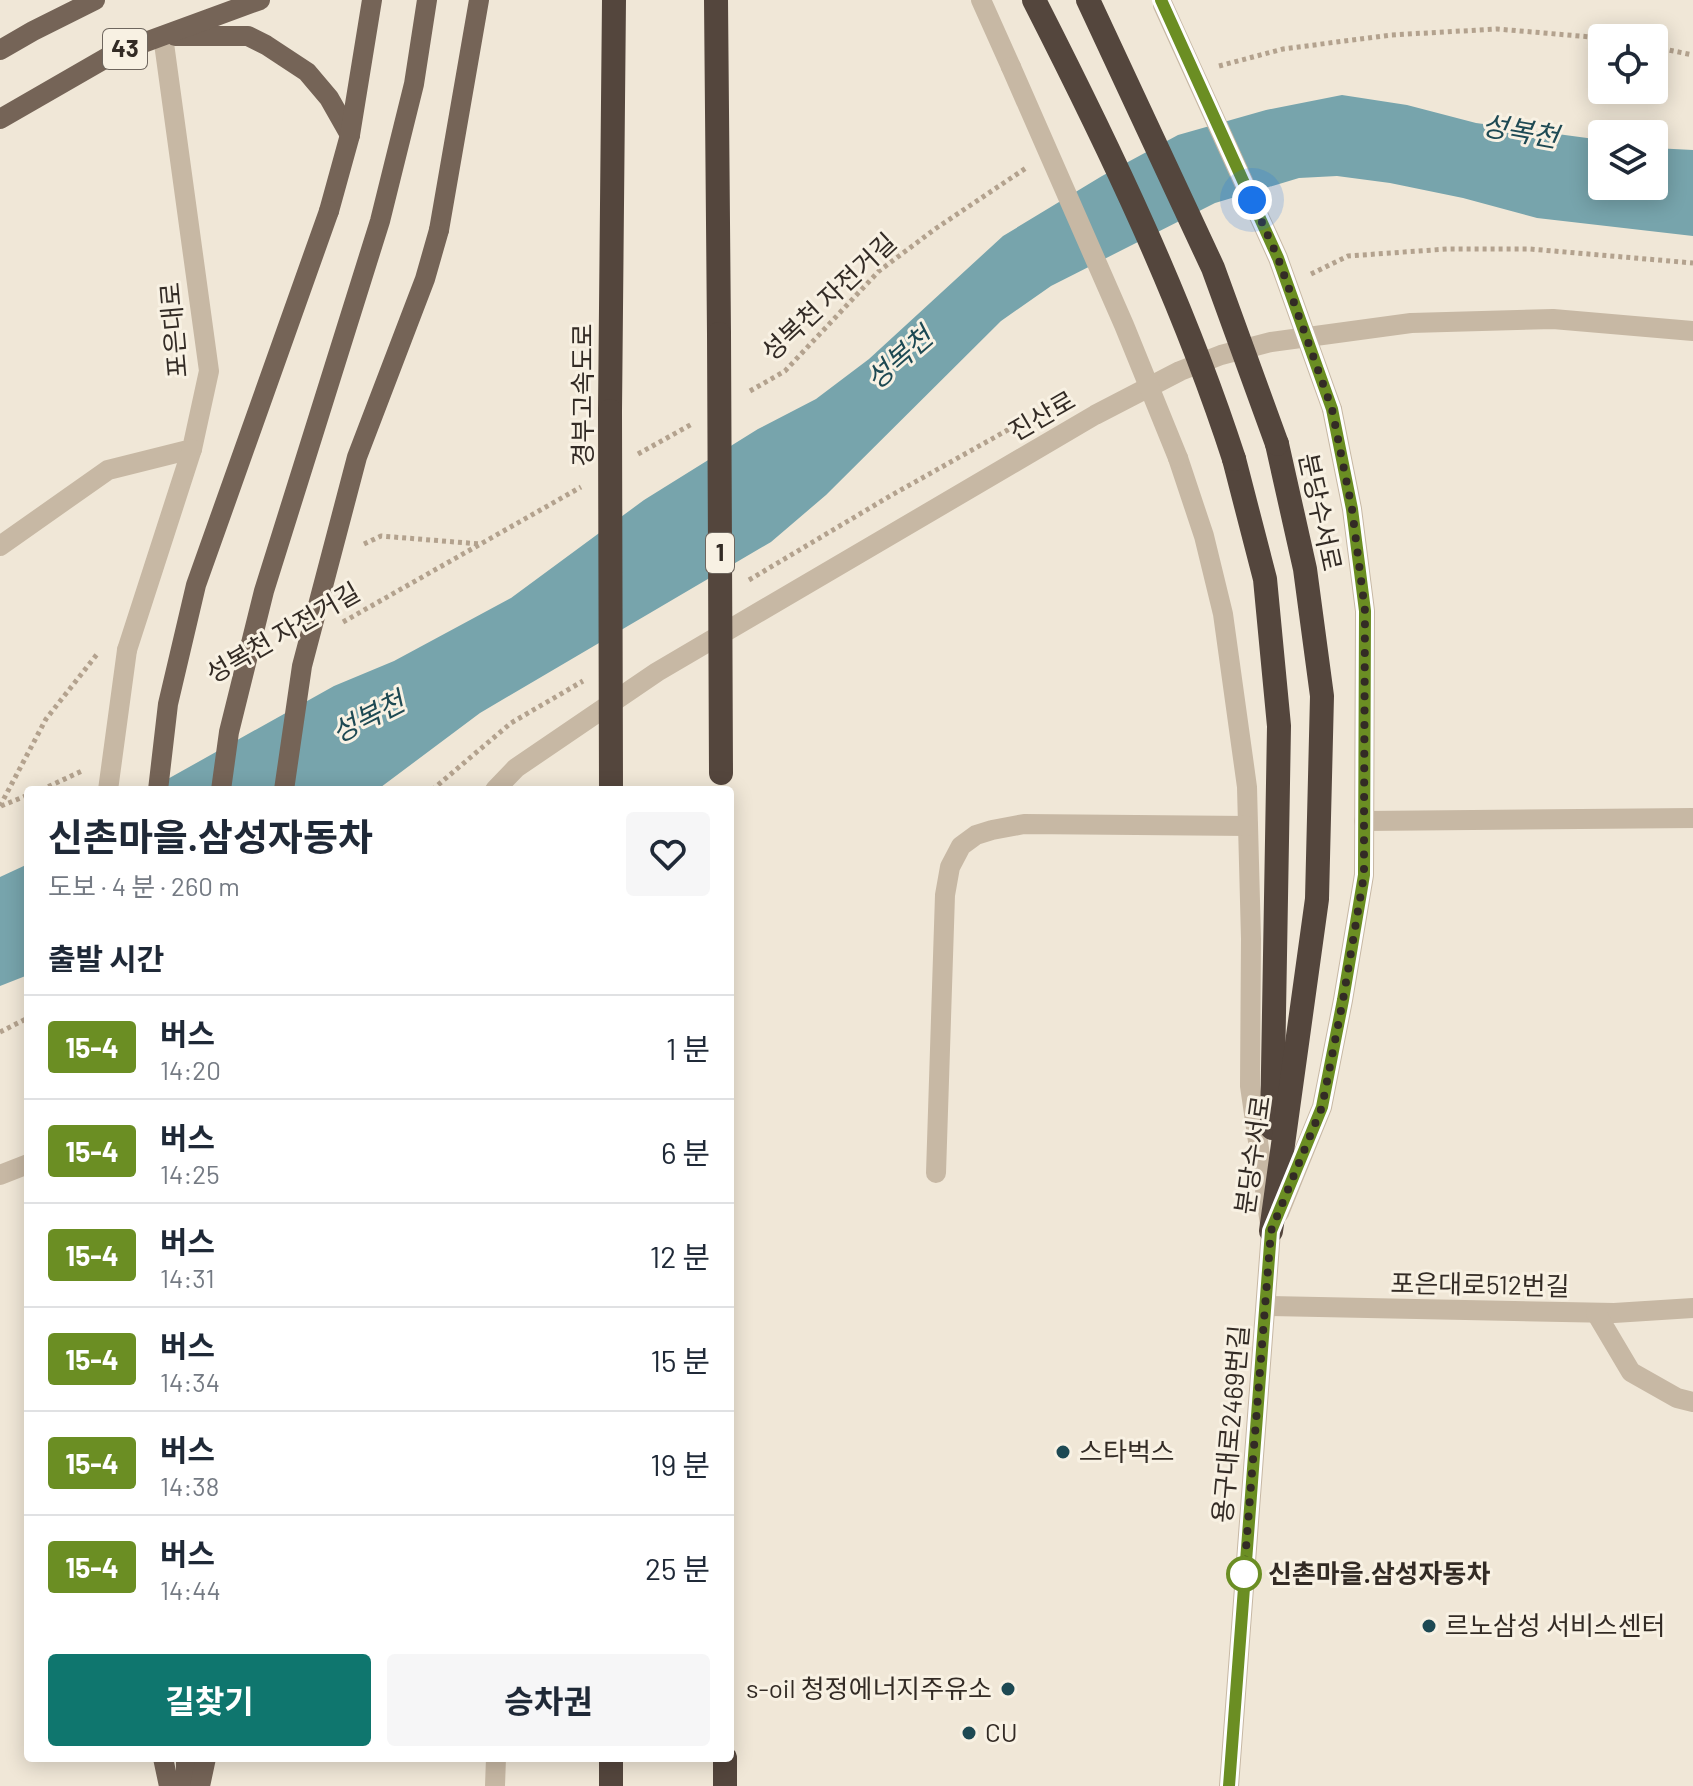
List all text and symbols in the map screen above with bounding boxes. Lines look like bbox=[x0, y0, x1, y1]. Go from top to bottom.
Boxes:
map controls bbox=[1588, 24, 1668, 200]
button: locate bbox=[1588, 24, 1668, 104]
road number: 43 bbox=[103, 29, 147, 69]
water label: 성복천 bbox=[1479, 107, 1564, 154]
button: layers bbox=[1588, 120, 1668, 200]
your location bbox=[1232, 180, 1272, 220]
street label: 성복천 자전거길 bbox=[755, 227, 903, 367]
street label: 포은대로 bbox=[153, 281, 192, 379]
water label: 성복천 bbox=[859, 320, 939, 396]
street label: 경부고속도로 bbox=[566, 323, 597, 467]
street label: 진산로 bbox=[1002, 383, 1080, 446]
street label: 분당수서로 bbox=[1294, 450, 1349, 573]
road number: 1 bbox=[706, 533, 734, 573]
street label: 성복천 자전거길 bbox=[200, 575, 365, 688]
water label: 성복천 bbox=[325, 682, 413, 749]
button: heart bbox=[626, 812, 710, 896]
text: 신촌마을.삼성자동차 bbox=[48, 813, 373, 859]
text: 도보 · 4 분 · 260 m bbox=[48, 870, 240, 901]
text: 출발 시간 bbox=[48, 940, 164, 976]
text: 버스 bbox=[160, 1015, 215, 1051]
text: 15-4 bbox=[65, 1030, 119, 1064]
text: 1 분 bbox=[666, 1030, 710, 1066]
text: 14:20 bbox=[160, 1054, 221, 1085]
street label: 분당수서로 bbox=[1228, 1093, 1275, 1216]
text: 버스 bbox=[160, 1119, 215, 1155]
text: 15-4 bbox=[65, 1134, 119, 1168]
text: 6 분 bbox=[661, 1134, 710, 1170]
text: 14:25 bbox=[160, 1158, 220, 1189]
text: 버스 bbox=[160, 1223, 215, 1259]
text: 15-4 bbox=[65, 1238, 119, 1272]
text: 12 분 bbox=[650, 1238, 710, 1274]
text: 14:31 bbox=[160, 1262, 215, 1293]
street label: 포은대로512번길 bbox=[1390, 1266, 1570, 1301]
street label: 용구대로2469번길 bbox=[1205, 1324, 1254, 1524]
text: 버스 bbox=[160, 1327, 215, 1363]
text: 15-4 bbox=[65, 1342, 119, 1376]
text: 15 분 bbox=[650, 1342, 710, 1378]
text: 14:34 bbox=[160, 1366, 220, 1397]
text: 버스 bbox=[160, 1431, 215, 1467]
place label: 스타벅스 bbox=[1079, 1435, 1175, 1466]
marker: 스타벅스 bbox=[1054, 1443, 1072, 1461]
text: 15-4 bbox=[65, 1446, 119, 1480]
text: 19 분 bbox=[650, 1446, 710, 1482]
text: 14:38 bbox=[160, 1470, 219, 1501]
text: 버스 bbox=[160, 1535, 215, 1571]
text: 15-4 bbox=[65, 1550, 119, 1584]
text: 25 분 bbox=[645, 1550, 710, 1586]
marker: 신촌마을.삼성자동차 bbox=[1227, 1557, 1261, 1591]
place label: 신촌마을.삼성자동차 bbox=[1268, 1557, 1490, 1588]
text: 14:44 bbox=[160, 1574, 221, 1605]
place label: 르노삼성 서비스센터 bbox=[1445, 1609, 1665, 1640]
marker: 르노삼성 서비스센터 bbox=[1420, 1617, 1438, 1635]
button: 길찾기 bbox=[48, 1654, 371, 1746]
button: 승차권 bbox=[387, 1654, 710, 1746]
place label: s-oil 청정에너지주유소 bbox=[746, 1672, 992, 1703]
marker: s-oil 청정에너지주유소 bbox=[999, 1680, 1017, 1698]
place label: CU bbox=[985, 1716, 1018, 1747]
marker: CU bbox=[960, 1724, 978, 1742]

